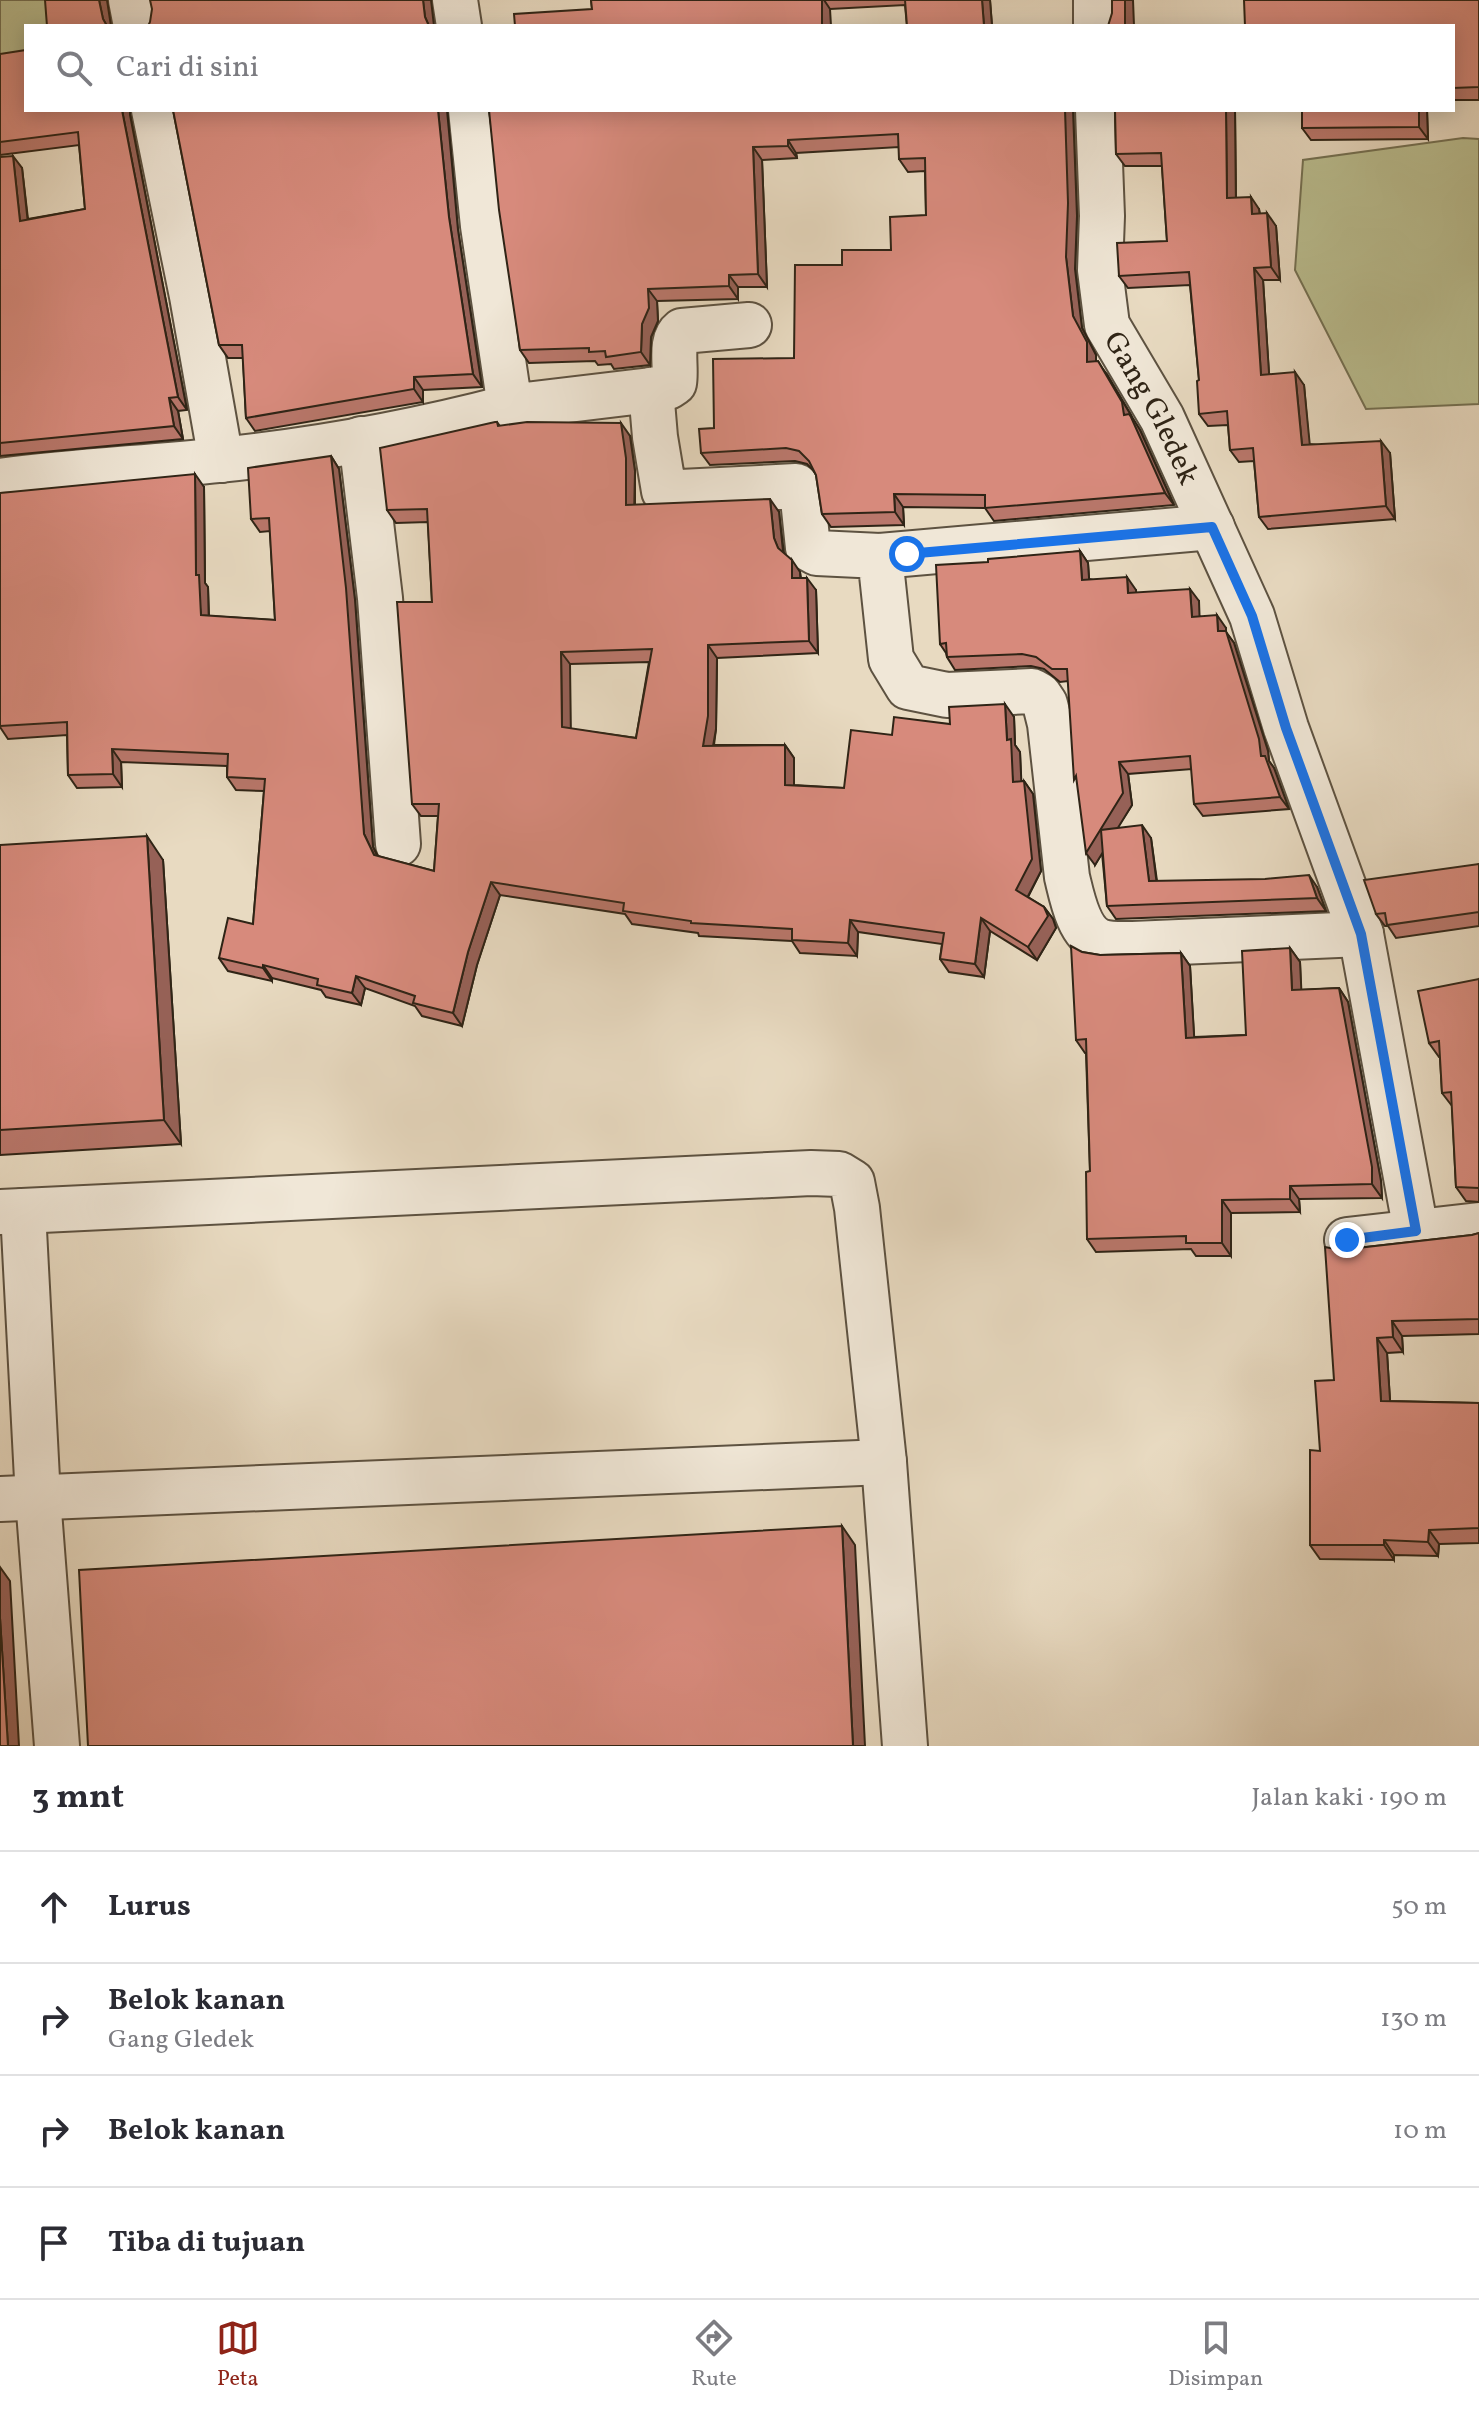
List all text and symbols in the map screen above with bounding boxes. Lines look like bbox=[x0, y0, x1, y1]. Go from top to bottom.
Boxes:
search box bbox=[24, 24, 1455, 112]
icon: search bbox=[52, 46, 96, 90]
text: Cari di sini bbox=[116, 47, 259, 89]
street label: Gang Gledek bbox=[1092, 324, 1209, 492]
route start bbox=[889, 536, 925, 572]
route end bbox=[1329, 1222, 1365, 1258]
text: 3 mnt bbox=[32, 1775, 124, 1822]
text: Jalan kaki · 190 m bbox=[1252, 1780, 1447, 1816]
icon: ahead bbox=[32, 1885, 76, 1929]
text: Lurus bbox=[108, 1886, 191, 1928]
text: 50 m bbox=[1391, 1889, 1447, 1925]
text: Belok kanan bbox=[108, 1980, 285, 2022]
icon: right bbox=[32, 1997, 76, 2041]
text: 130 m bbox=[1380, 2001, 1447, 2037]
text: Gang Gledek bbox=[108, 2022, 254, 2058]
icon: right bbox=[32, 2109, 76, 2153]
text: Belok kanan bbox=[108, 2110, 285, 2152]
text: 10 m bbox=[1393, 2113, 1447, 2149]
icon: arrive bbox=[32, 2221, 76, 2265]
text: Tiba di tujuan bbox=[108, 2222, 305, 2264]
tab: Peta bbox=[216, 2316, 260, 2395]
tab: Rute bbox=[691, 2316, 737, 2395]
tab: Disimpan bbox=[1168, 2316, 1263, 2395]

